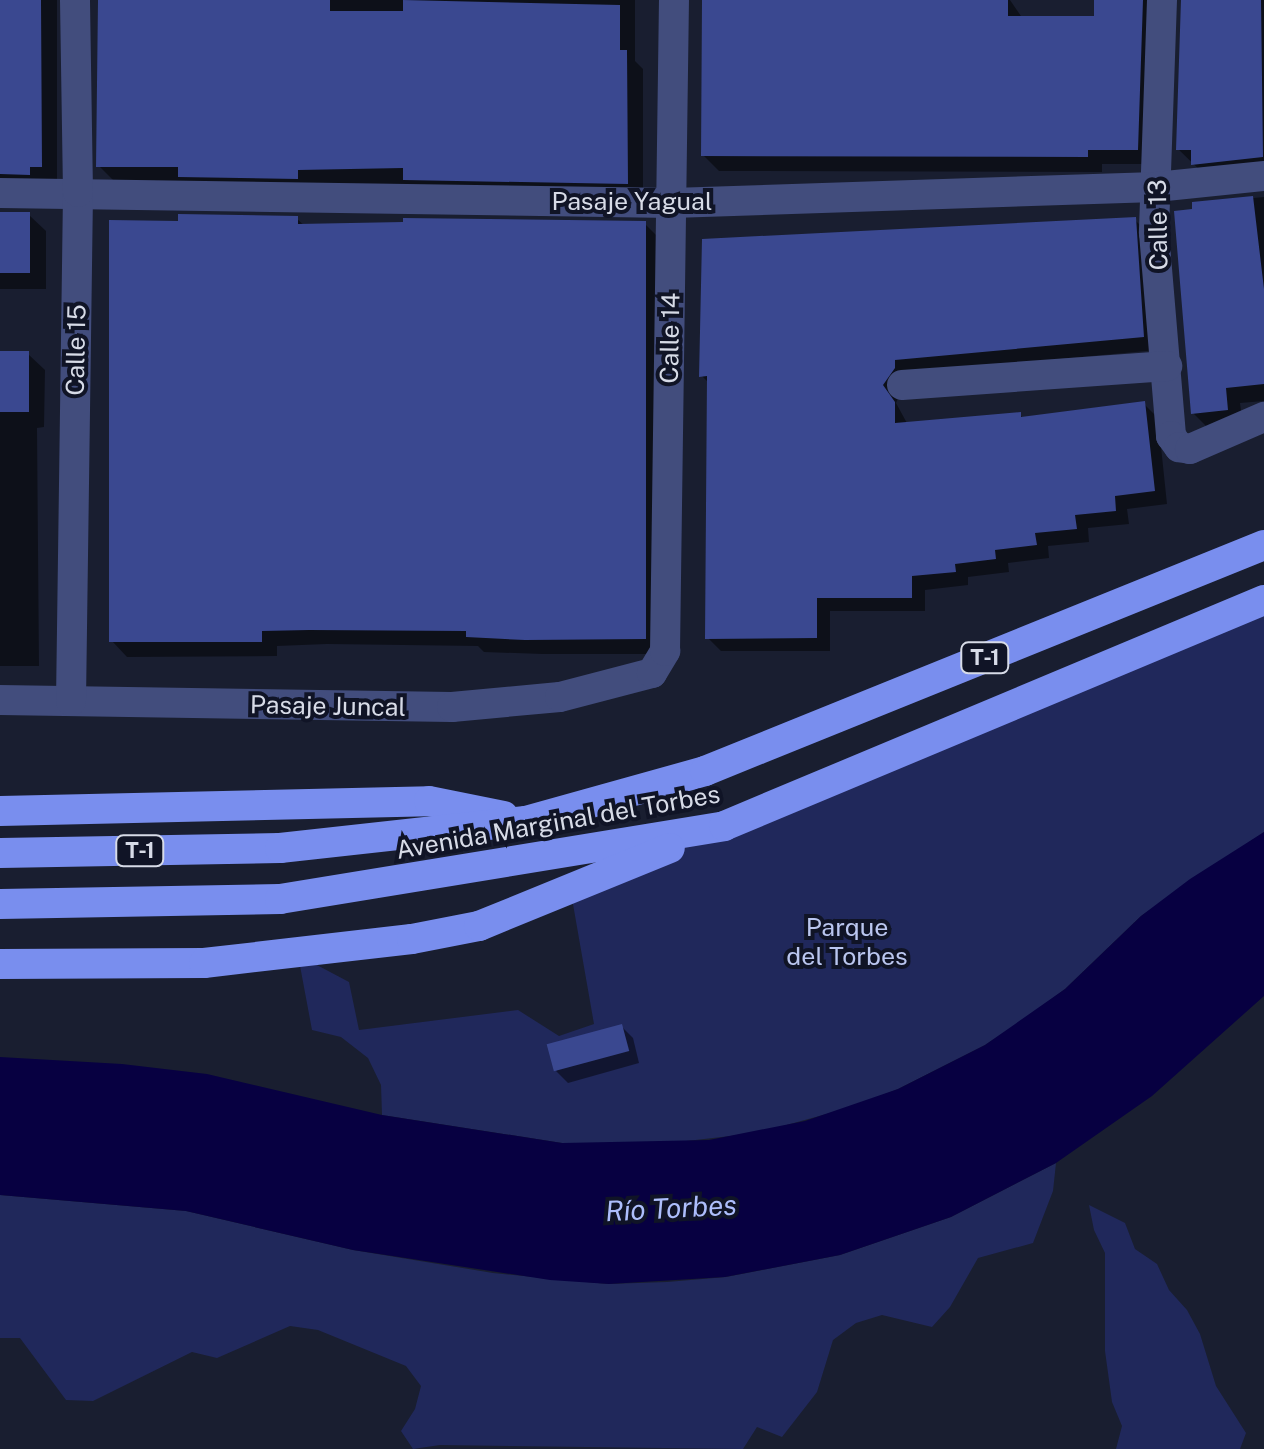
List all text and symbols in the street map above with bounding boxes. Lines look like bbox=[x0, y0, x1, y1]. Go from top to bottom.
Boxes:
street label: Calle 13 bbox=[1142, 179, 1174, 271]
street label: Pasaje Yagual bbox=[551, 186, 713, 216]
street label: Calle 14 bbox=[654, 292, 686, 384]
street label: Calle 15 bbox=[60, 304, 92, 396]
road number: T-1 bbox=[960, 641, 1010, 675]
street label: Pasaje Juncal bbox=[250, 690, 406, 722]
street label: Avenida Marginal del Torbes bbox=[394, 779, 722, 865]
road number: T-1 bbox=[115, 834, 165, 868]
park label: Parque del Torbes bbox=[786, 913, 908, 972]
water label: Río Torbes bbox=[604, 1188, 738, 1228]

